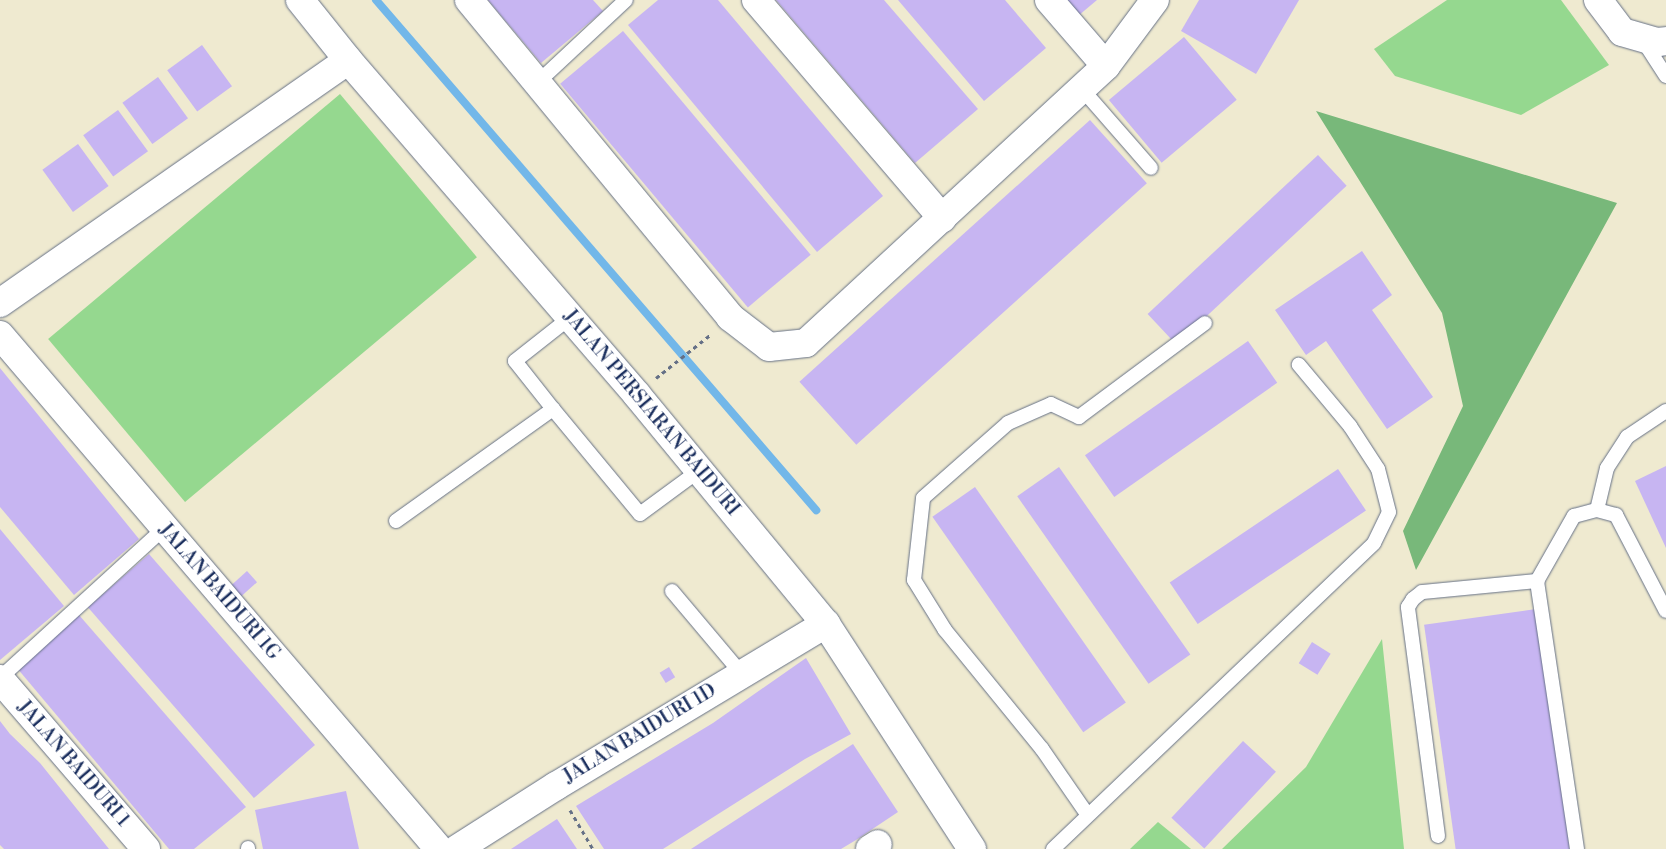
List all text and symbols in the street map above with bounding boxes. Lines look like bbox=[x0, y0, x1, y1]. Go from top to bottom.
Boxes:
street label: JALAN PERSIARAN BAIDURI bbox=[558, 306, 744, 520]
street label: JALAN BAIDURI 1G bbox=[154, 519, 284, 665]
street label: JALAN BAIDURI 1D bbox=[560, 679, 720, 789]
street label: JALAN BAIDURI 1 bbox=[12, 696, 134, 832]

